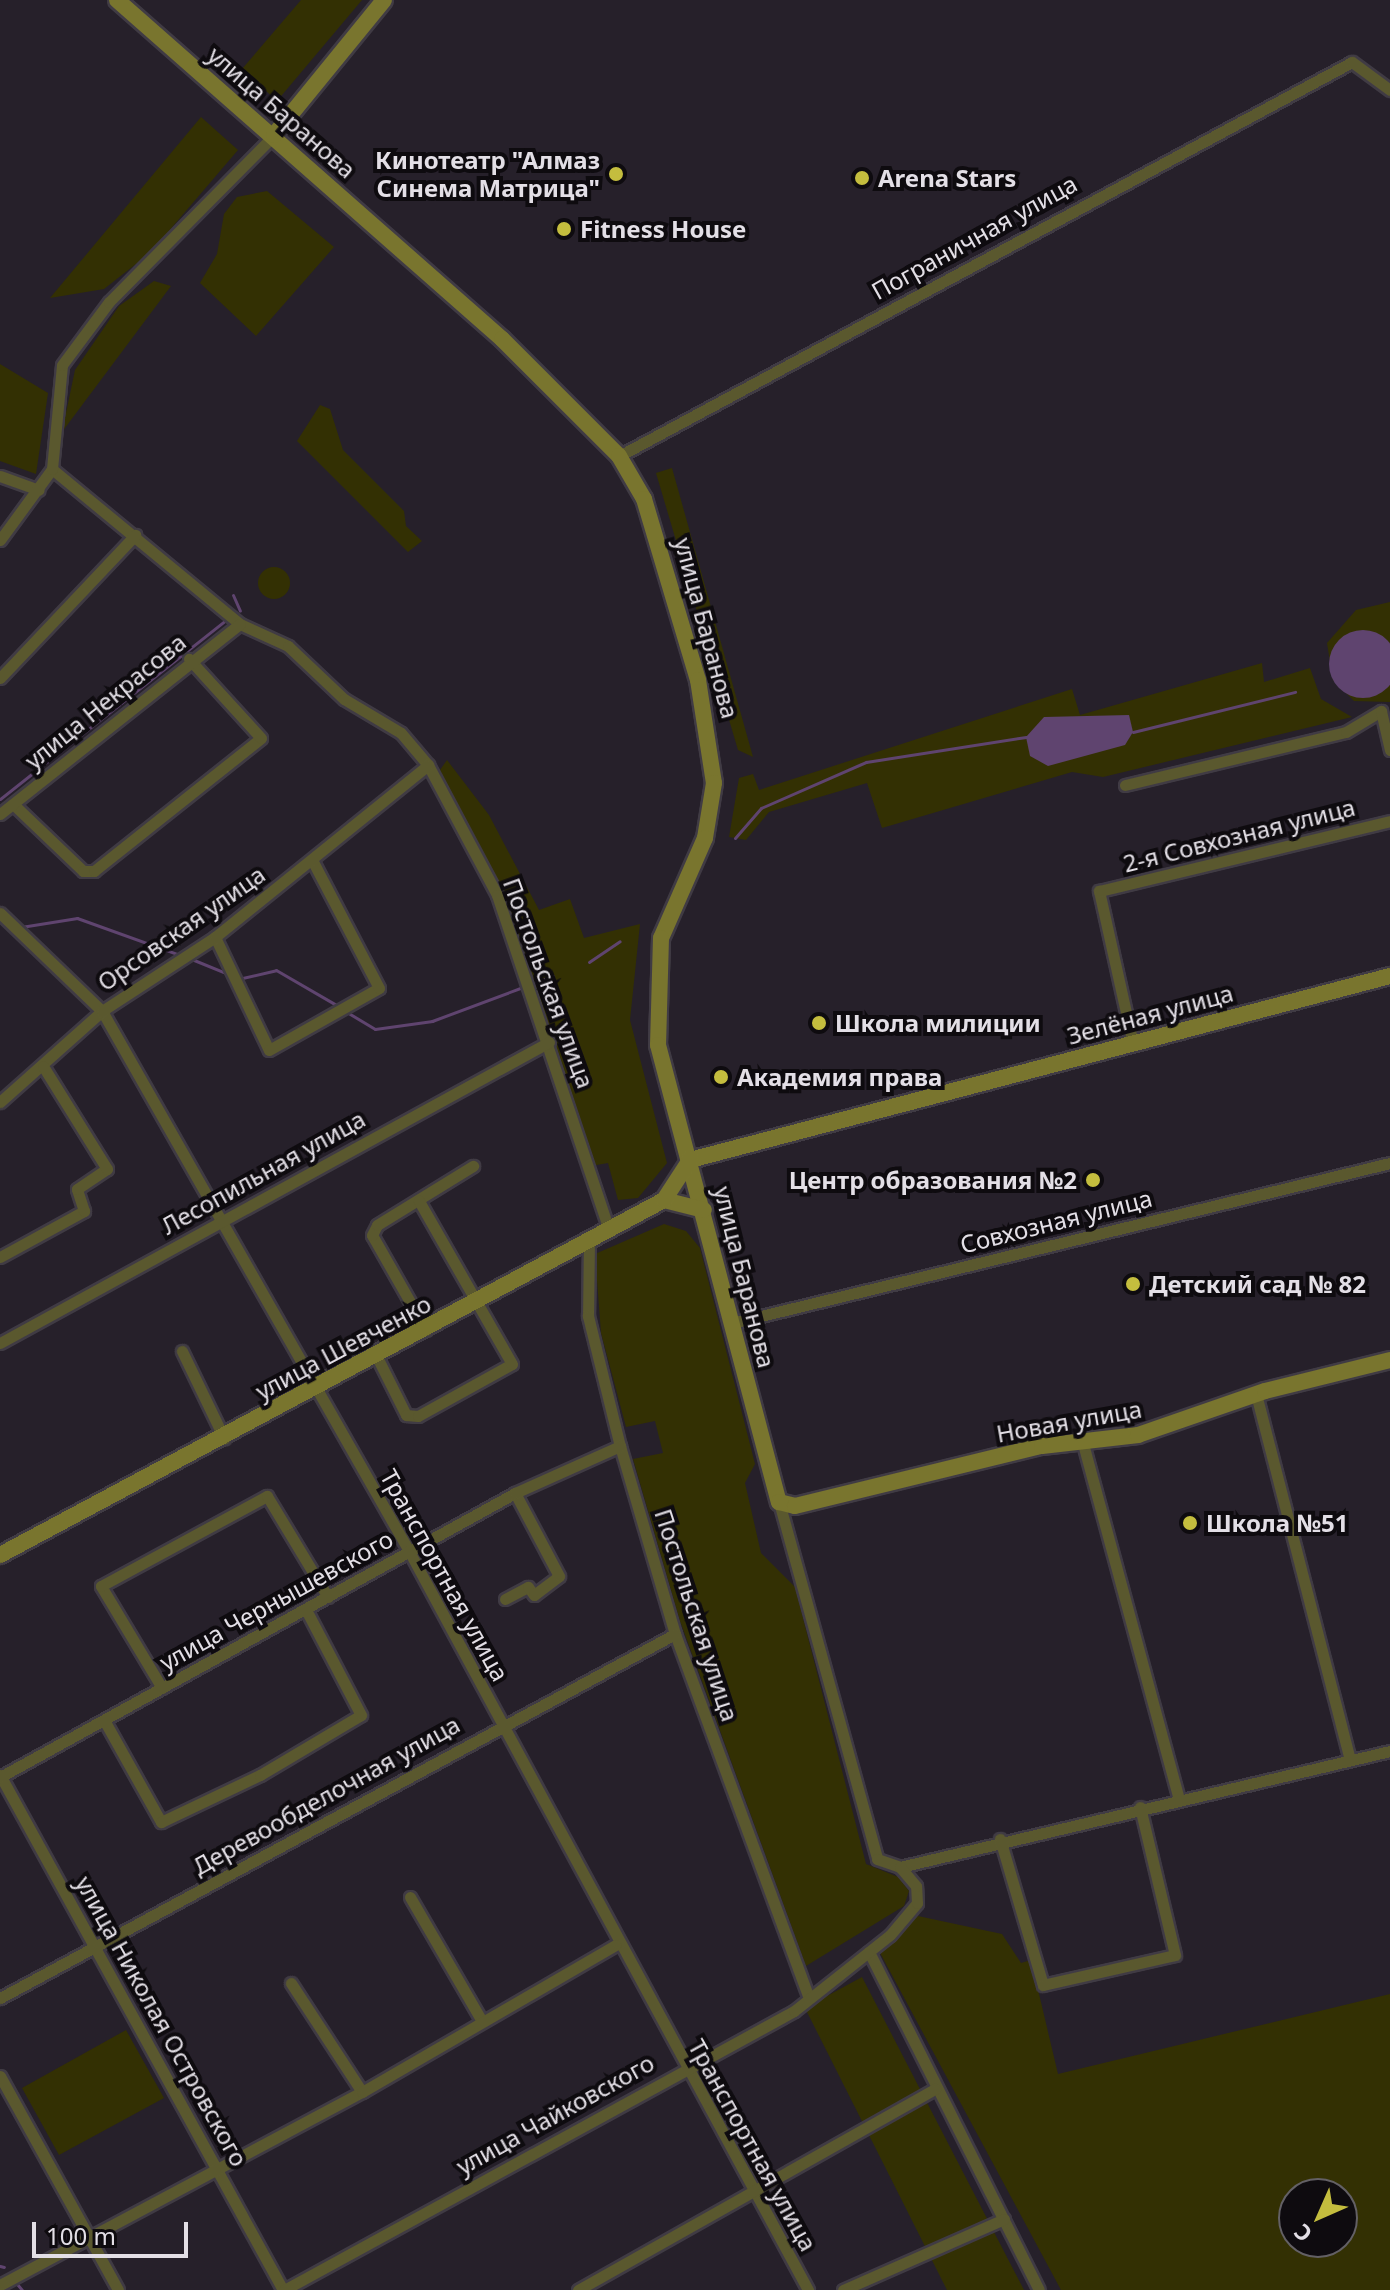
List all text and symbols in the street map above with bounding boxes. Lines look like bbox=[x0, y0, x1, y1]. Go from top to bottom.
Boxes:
street label: улица Баранова bbox=[202, 40, 362, 184]
place label: Кинотеатр "Алмаз Синема Матрица" bbox=[375, 146, 600, 202]
place label: Arena Stars bbox=[878, 164, 1016, 192]
marker: Кинотеатр "Алмаз Синема Матрица" bbox=[607, 165, 625, 183]
marker: Arena Stars bbox=[853, 169, 871, 187]
street label: Пограничная улица bbox=[866, 169, 1082, 305]
place label: Fitness House bbox=[580, 215, 746, 243]
marker: Fitness House bbox=[555, 220, 573, 238]
street label: улица Баранова bbox=[669, 534, 745, 722]
street label: улица Некрасова bbox=[19, 627, 191, 775]
street label: 2-я Совхозная улица bbox=[1120, 792, 1358, 878]
street label: Орсовская улица bbox=[92, 859, 270, 997]
street label: Постольская улица bbox=[498, 874, 600, 1092]
street label: Зелёная улица bbox=[1064, 978, 1236, 1050]
place label: Школа милиции bbox=[835, 1009, 1041, 1037]
marker: Школа милиции bbox=[810, 1014, 828, 1032]
place label: Академия права bbox=[737, 1063, 942, 1091]
marker: Академия права bbox=[712, 1068, 730, 1086]
street label: Лесопильная улица bbox=[156, 1104, 370, 1240]
place label: Центр образования №2 bbox=[789, 1166, 1077, 1194]
marker: Центр образования №2 bbox=[1084, 1171, 1102, 1189]
street label: улица Баранова bbox=[709, 1183, 781, 1371]
street label: Совхозная улица bbox=[957, 1183, 1155, 1259]
place label: Детский сад № 82 bbox=[1149, 1270, 1366, 1298]
marker: Детский сад № 82 bbox=[1124, 1275, 1142, 1293]
street label: улица Шевченко bbox=[250, 1289, 436, 1405]
street label: Новая улица bbox=[994, 1394, 1144, 1448]
street label: Транспортная улица bbox=[375, 1464, 515, 1686]
street label: Постольская улица bbox=[649, 1505, 745, 1725]
place label: Школа №51 bbox=[1206, 1509, 1348, 1537]
marker: Школа №51 bbox=[1181, 1514, 1199, 1532]
street label: улица Чернышевского bbox=[154, 1524, 398, 1676]
street label: Деревообделочная улица bbox=[187, 1709, 465, 1881]
street label: улица Николая Островского bbox=[70, 1871, 254, 2171]
street label: Транспортная улица bbox=[683, 2034, 823, 2256]
street label: улица Чайковского bbox=[451, 2048, 659, 2180]
north arrow bbox=[1278, 2178, 1358, 2258]
scale bar bbox=[36, 2206, 192, 2256]
text: С bbox=[1287, 2218, 1318, 2249]
text: 100 m bbox=[46, 2219, 116, 2252]

